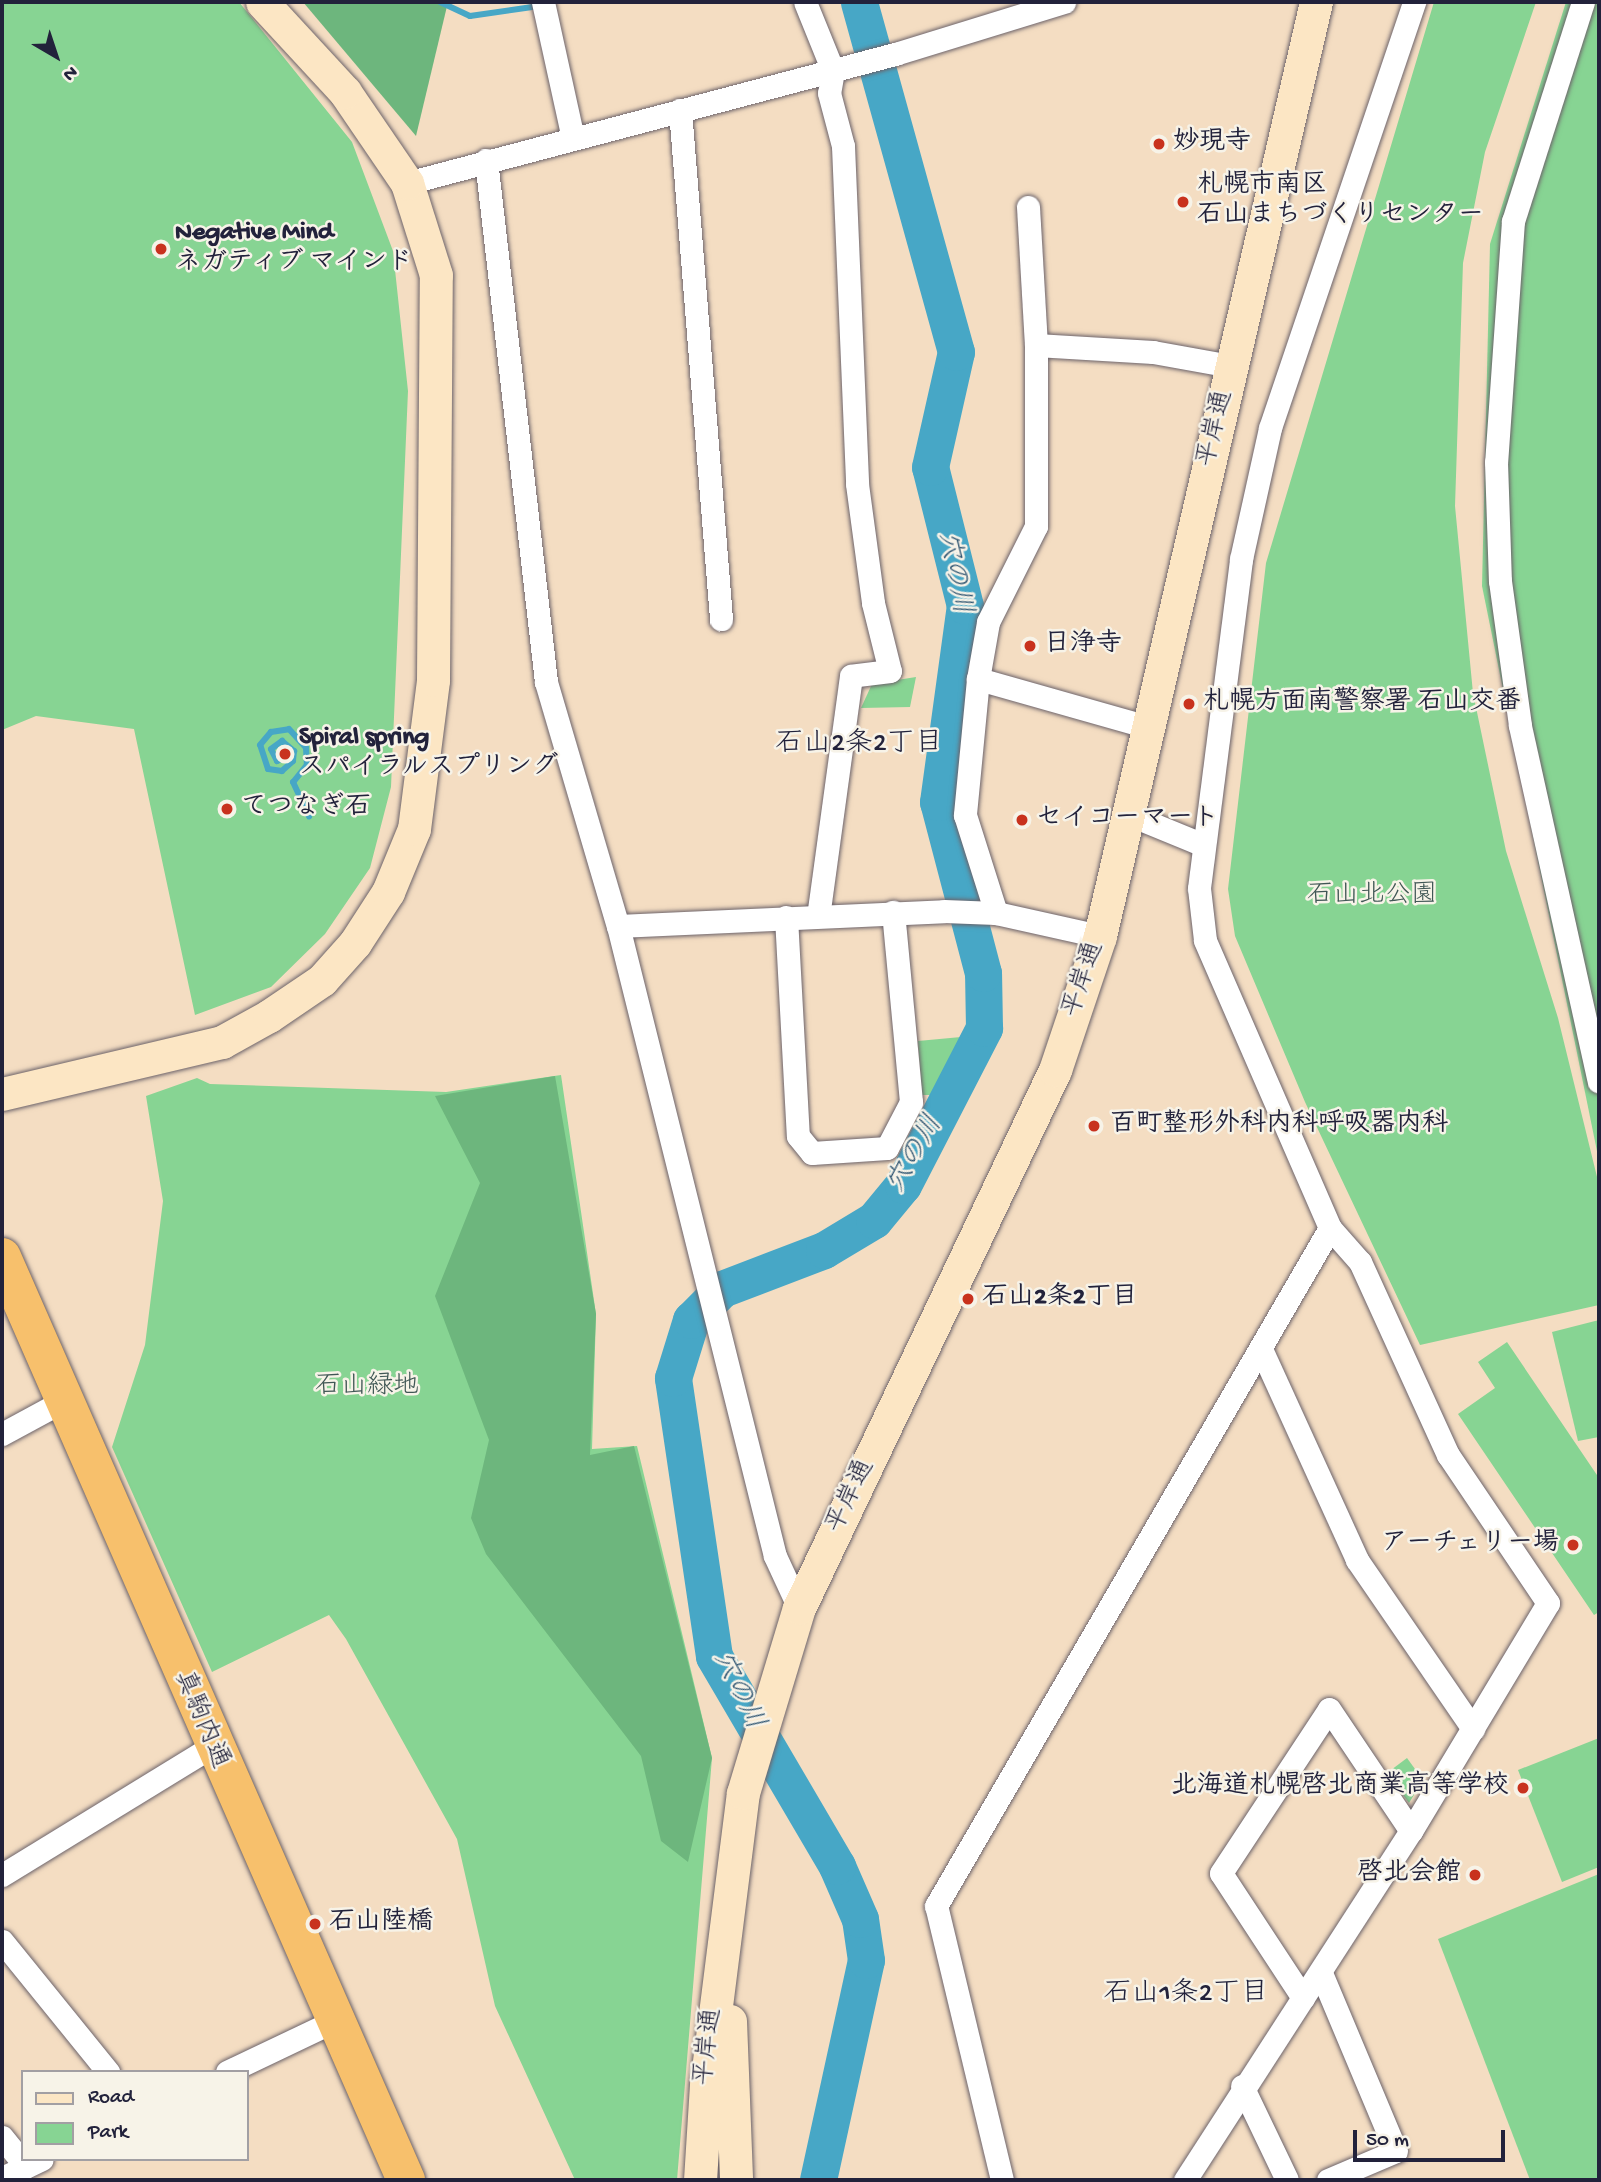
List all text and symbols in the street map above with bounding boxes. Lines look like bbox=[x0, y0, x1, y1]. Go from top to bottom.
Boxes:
north arrow bbox=[21, 21, 91, 91]
text: N bbox=[57, 60, 82, 86]
place label: 妙現寺 bbox=[1173, 128, 1251, 160]
marker: 妙現寺 bbox=[1151, 136, 1167, 152]
place label: 札幌市南区 石山まちづくりセンター bbox=[1197, 171, 1483, 232]
marker: 札幌市南区 石山まちづくりセンター bbox=[1175, 194, 1191, 210]
place label: Negative Mind ネガティブ マインド bbox=[175, 218, 415, 280]
marker: Negative Mind ネガティブ マインド bbox=[153, 241, 169, 257]
street label: 平岸通 bbox=[1193, 387, 1241, 471]
water label: 穴の川 bbox=[928, 529, 978, 617]
place label: 日浄寺 bbox=[1044, 630, 1122, 662]
marker: 日浄寺 bbox=[1022, 638, 1038, 654]
place label: 札幌方面南警察署 石山交番 bbox=[1203, 688, 1521, 720]
marker: 札幌方面南警察署 石山交番 bbox=[1181, 696, 1197, 712]
place label: Spiral spring スパイラルスプリング bbox=[299, 723, 559, 784]
district label: 石山2条2丁目 bbox=[775, 728, 943, 762]
marker: Spiral spring スパイラルスプリング bbox=[277, 746, 293, 762]
place label: てつなぎ石 bbox=[241, 793, 371, 825]
marker: てつなぎ石 bbox=[219, 801, 235, 817]
place label: セイコーマート bbox=[1036, 804, 1218, 836]
marker: セイコーマート bbox=[1014, 812, 1030, 828]
park label: 石山北公園 bbox=[1307, 881, 1437, 913]
street label: 平岸通 bbox=[1058, 938, 1112, 1022]
water label: 穴の川 bbox=[880, 1110, 952, 1200]
place label: 百町整形外科内科呼吸器内科 bbox=[1110, 1110, 1448, 1142]
marker: 百町整形外科内科呼吸器内科 bbox=[1084, 1116, 1104, 1136]
place label: 石山2条2丁目 bbox=[982, 1283, 1137, 1315]
marker: 石山2条2丁目 bbox=[960, 1291, 976, 1307]
park label: 石山緑地 bbox=[315, 1372, 419, 1404]
street label: 平岸通 bbox=[821, 1455, 883, 1539]
place label: アーチェリー場 bbox=[1378, 1529, 1559, 1561]
marker: アーチェリー場 bbox=[1565, 1537, 1581, 1553]
water label: 穴の川 bbox=[703, 1646, 771, 1736]
street label: 真駒内通 bbox=[165, 1666, 235, 1774]
place label: 北海道札幌啓北商業高等学校 bbox=[1171, 1772, 1509, 1804]
marker: 北海道札幌啓北商業高等学校 bbox=[1515, 1780, 1531, 1796]
place label: 啓北会館 bbox=[1357, 1859, 1461, 1891]
marker: 啓北会館 bbox=[1467, 1867, 1483, 1883]
place label: 石山陸橋 bbox=[329, 1908, 433, 1940]
marker: 石山陸橋 bbox=[307, 1916, 323, 1932]
district label: 石山1条2丁目 bbox=[1103, 1978, 1269, 2012]
street label: 平岸通 bbox=[690, 2007, 730, 2087]
legend bbox=[21, 2070, 248, 2161]
text: Road bbox=[88, 2086, 134, 2111]
scale bar bbox=[1356, 2116, 1508, 2160]
text: Park bbox=[88, 2121, 128, 2146]
text: 50 m bbox=[1366, 2129, 1409, 2154]

